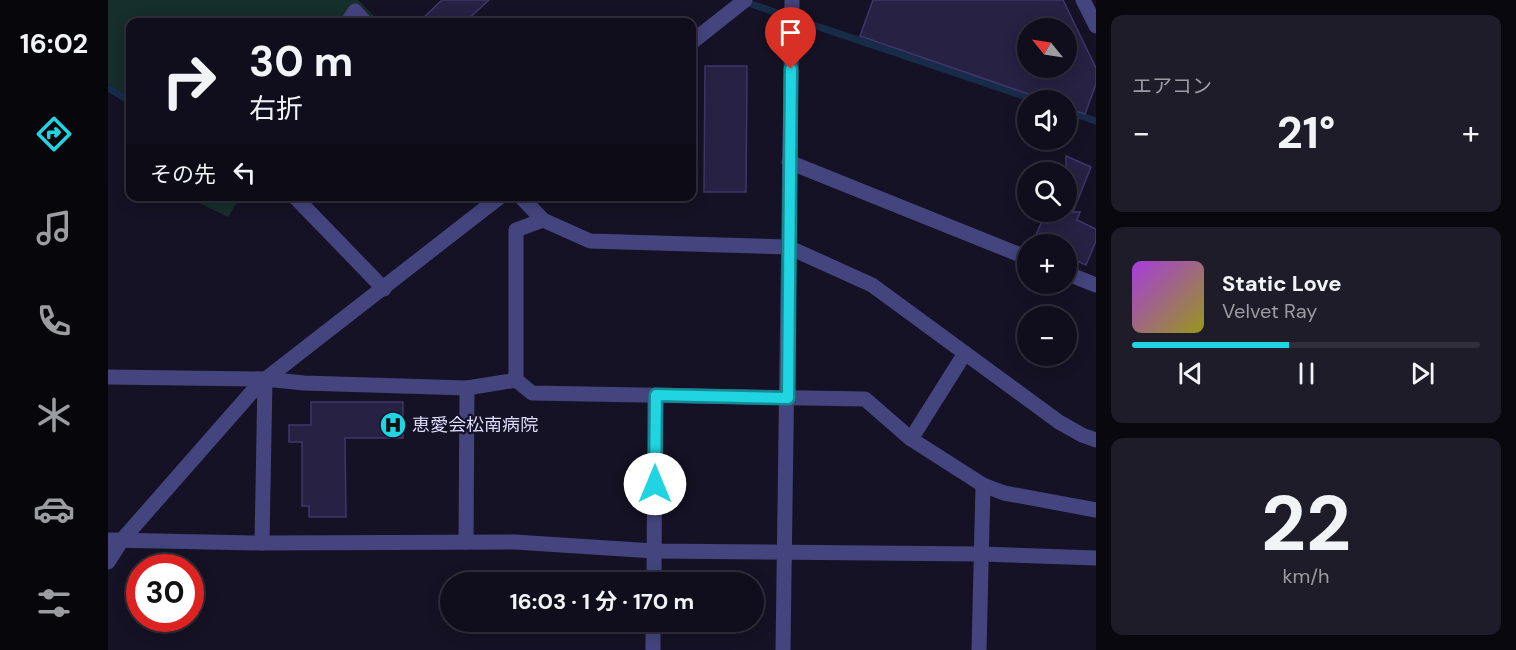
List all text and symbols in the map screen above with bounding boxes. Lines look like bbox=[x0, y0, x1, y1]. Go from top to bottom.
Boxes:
pin bbox=[765, 7, 816, 69]
icon: arrive bbox=[774, 16, 807, 49]
north arrow bbox=[1017, 18, 1077, 78]
map controls bbox=[1017, 18, 1077, 366]
text: 16:02 bbox=[20, 26, 88, 61]
text: 30 m bbox=[249, 34, 353, 89]
icon: right bbox=[150, 42, 228, 120]
text: エアコン bbox=[1132, 73, 1212, 99]
button: sound bbox=[1017, 90, 1077, 150]
text: 右折 bbox=[249, 91, 303, 126]
text: 21° bbox=[1277, 103, 1335, 162]
text: − bbox=[1132, 111, 1150, 154]
text: + bbox=[1462, 111, 1480, 154]
icon: directions bbox=[33, 113, 75, 155]
icon: left bbox=[228, 156, 261, 189]
text: その先 bbox=[150, 160, 216, 189]
button: search bbox=[1017, 162, 1077, 222]
icon: music bbox=[33, 207, 75, 249]
button: + bbox=[1017, 234, 1077, 294]
text: Static Love bbox=[1222, 269, 1342, 298]
text: Velvet Ray bbox=[1222, 298, 1317, 324]
icon: phone bbox=[33, 300, 75, 342]
button: − bbox=[1017, 306, 1077, 366]
icon: previous bbox=[1174, 357, 1207, 390]
icon: pause bbox=[1290, 357, 1323, 390]
icon: next bbox=[1406, 357, 1439, 390]
icon: climate bbox=[33, 394, 75, 436]
hospital icon: 恵愛会松南病院 bbox=[378, 410, 408, 440]
place label: 恵愛会松南病院 bbox=[412, 413, 538, 437]
position arrow bbox=[623, 452, 687, 516]
text: 22 bbox=[1261, 473, 1351, 574]
icon: car bbox=[33, 488, 75, 530]
speed limit sign: 30 bbox=[126, 554, 204, 632]
text: km/h bbox=[1282, 563, 1330, 589]
icon: filters bbox=[33, 582, 75, 624]
text: 16:03 · 1 分 · 170 m bbox=[510, 587, 694, 616]

